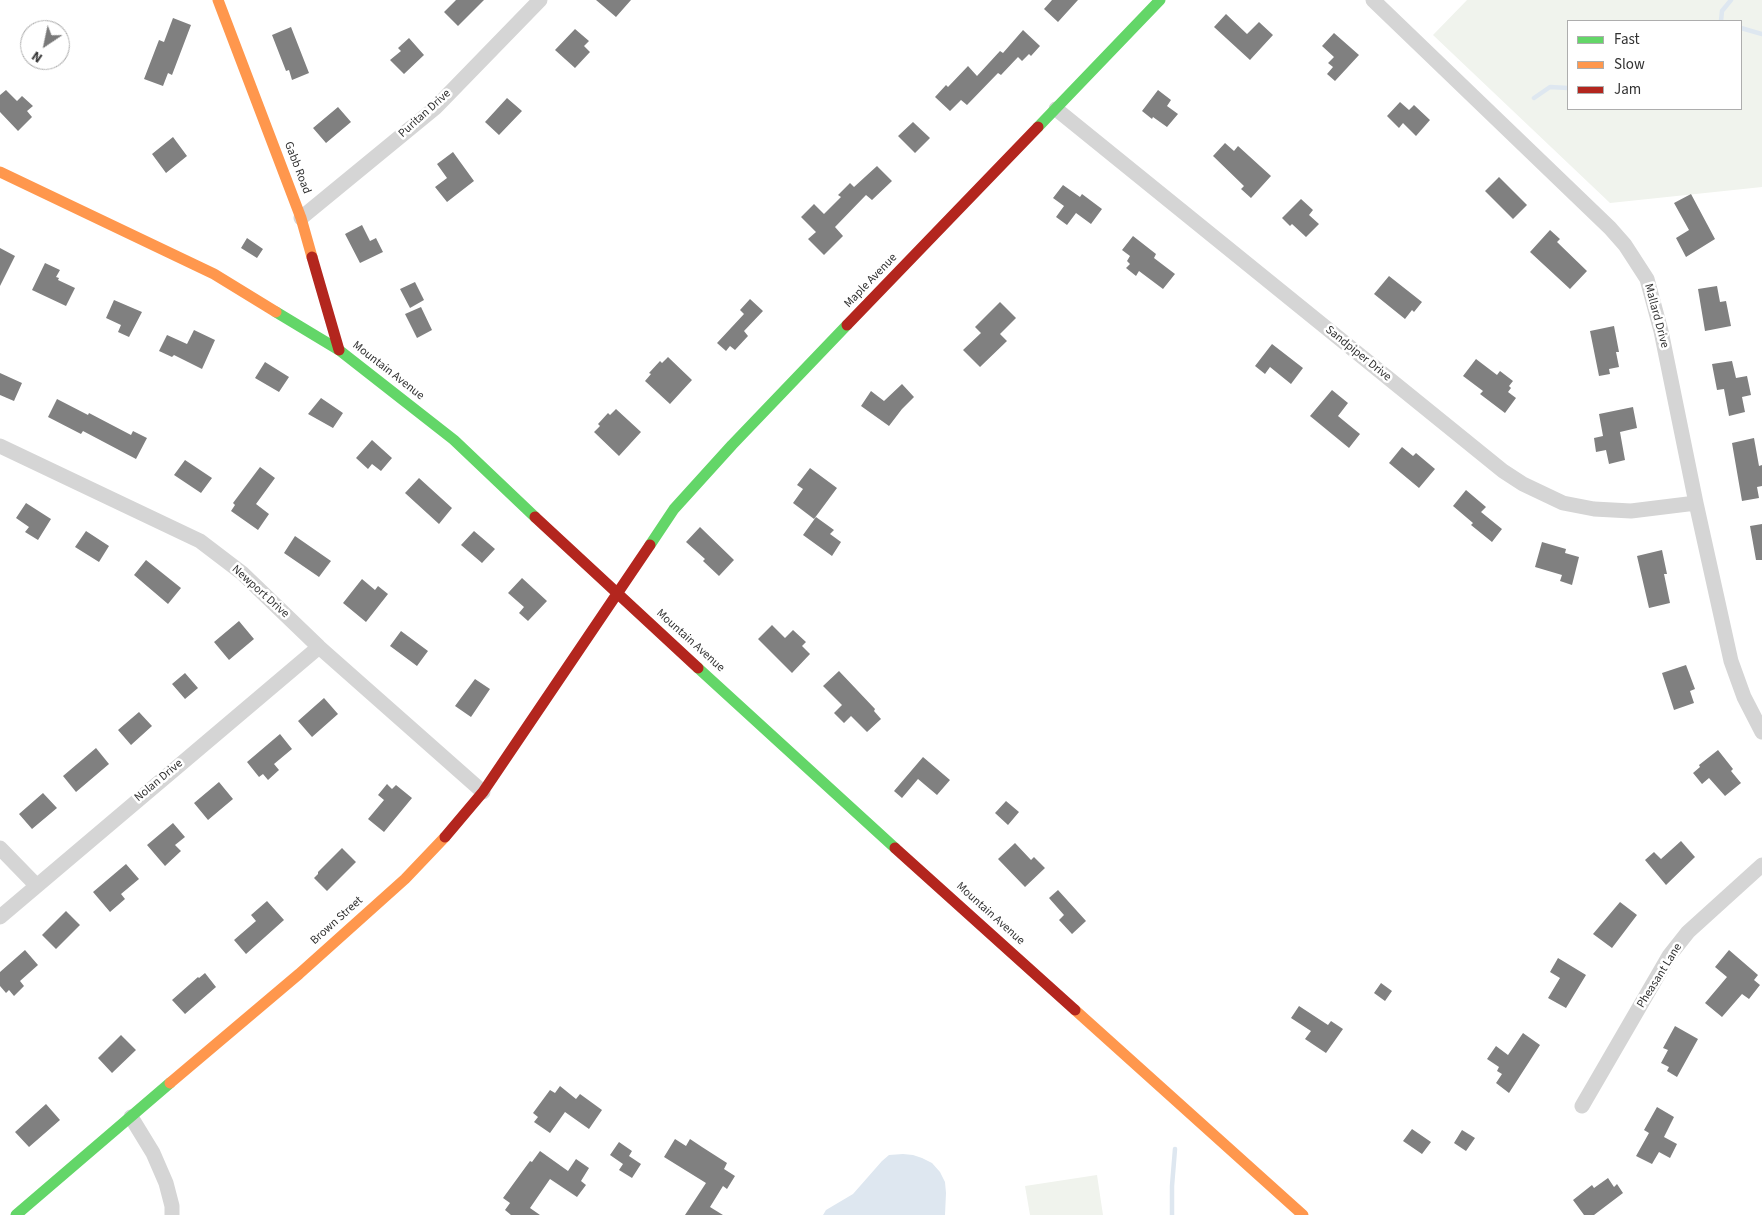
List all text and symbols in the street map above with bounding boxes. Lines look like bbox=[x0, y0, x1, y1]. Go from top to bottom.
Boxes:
north arrow bbox=[20, 20, 70, 70]
legend bbox=[1567, 20, 1742, 110]
text: Fast bbox=[1614, 29, 1640, 50]
text: N bbox=[28, 46, 47, 68]
text: Slow bbox=[1614, 54, 1645, 75]
text: Jam bbox=[1614, 79, 1641, 100]
street label: Puritan Drive bbox=[396, 87, 454, 141]
street label: Gabb Road bbox=[280, 140, 314, 196]
street label: Maple Avenue bbox=[842, 251, 900, 311]
street label: Mallard Drive bbox=[1640, 282, 1672, 350]
street label: Sandpiper Drive bbox=[1322, 323, 1394, 385]
street label: Mountain Avenue bbox=[349, 339, 427, 403]
street label: Newport Drive bbox=[228, 562, 292, 622]
street label: Mountain Avenue bbox=[653, 607, 727, 675]
street label: Nolan Drive bbox=[132, 757, 186, 805]
street label: Mountain Avenue bbox=[953, 880, 1027, 948]
street label: Brown Street bbox=[308, 894, 366, 948]
street label: Pheasant Lane bbox=[1634, 941, 1686, 1011]

